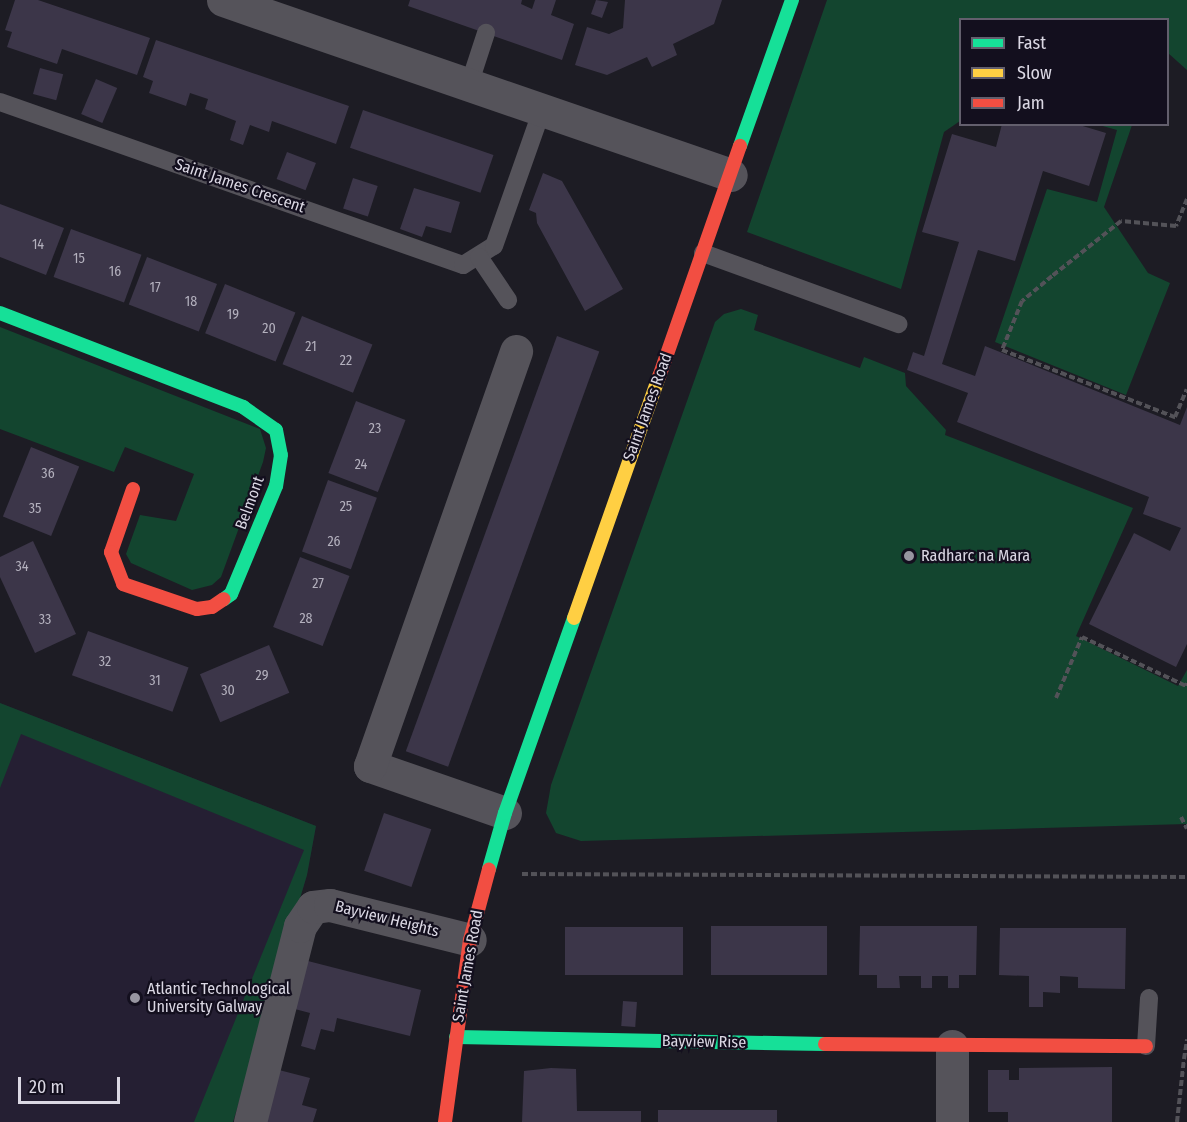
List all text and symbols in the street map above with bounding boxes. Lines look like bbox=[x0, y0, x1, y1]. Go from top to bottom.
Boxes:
legend bbox=[959, 18, 1169, 126]
text: Fast bbox=[1017, 32, 1046, 54]
text: Slow bbox=[1017, 62, 1052, 84]
text: Jam bbox=[1017, 92, 1045, 114]
street label: Saint James Crescent bbox=[173, 155, 307, 217]
house number: 14 bbox=[32, 237, 44, 253]
house number: 15 bbox=[73, 251, 85, 267]
house number: 16 bbox=[109, 264, 121, 280]
house number: 17 bbox=[149, 280, 161, 296]
house number: 18 bbox=[185, 294, 197, 310]
house number: 19 bbox=[227, 307, 239, 323]
house number: 20 bbox=[262, 321, 276, 337]
house number: 21 bbox=[305, 339, 317, 355]
street label: Saint James Road bbox=[620, 350, 676, 464]
house number: 22 bbox=[340, 353, 352, 369]
house number: 23 bbox=[369, 421, 381, 437]
house number: 24 bbox=[355, 457, 367, 473]
house number: 36 bbox=[41, 466, 55, 482]
street label: Belmont bbox=[232, 474, 268, 532]
house number: 25 bbox=[340, 499, 352, 515]
house number: 35 bbox=[29, 501, 41, 517]
house number: 26 bbox=[327, 534, 341, 550]
place label: Radharc na Mara bbox=[921, 546, 1030, 566]
marker: Radharc na Mara bbox=[902, 549, 916, 563]
house number: 34 bbox=[15, 559, 29, 575]
house number: 27 bbox=[312, 576, 324, 592]
house number: 28 bbox=[299, 611, 313, 627]
house number: 33 bbox=[39, 612, 51, 628]
house number: 32 bbox=[99, 654, 111, 670]
house number: 29 bbox=[256, 668, 268, 684]
house number: 31 bbox=[149, 673, 161, 689]
house number: 30 bbox=[221, 683, 235, 699]
street label: Bayview Heights bbox=[333, 897, 441, 941]
street label: Saint James Road bbox=[449, 908, 487, 1024]
place label: Atlantic Technological University Galway bbox=[147, 979, 290, 1017]
marker: Atlantic Technological University Galway bbox=[128, 991, 142, 1005]
street label: Bayview Rise bbox=[662, 1032, 746, 1052]
scale bar bbox=[21, 1065, 123, 1103]
text: 20 m bbox=[29, 1076, 64, 1098]

